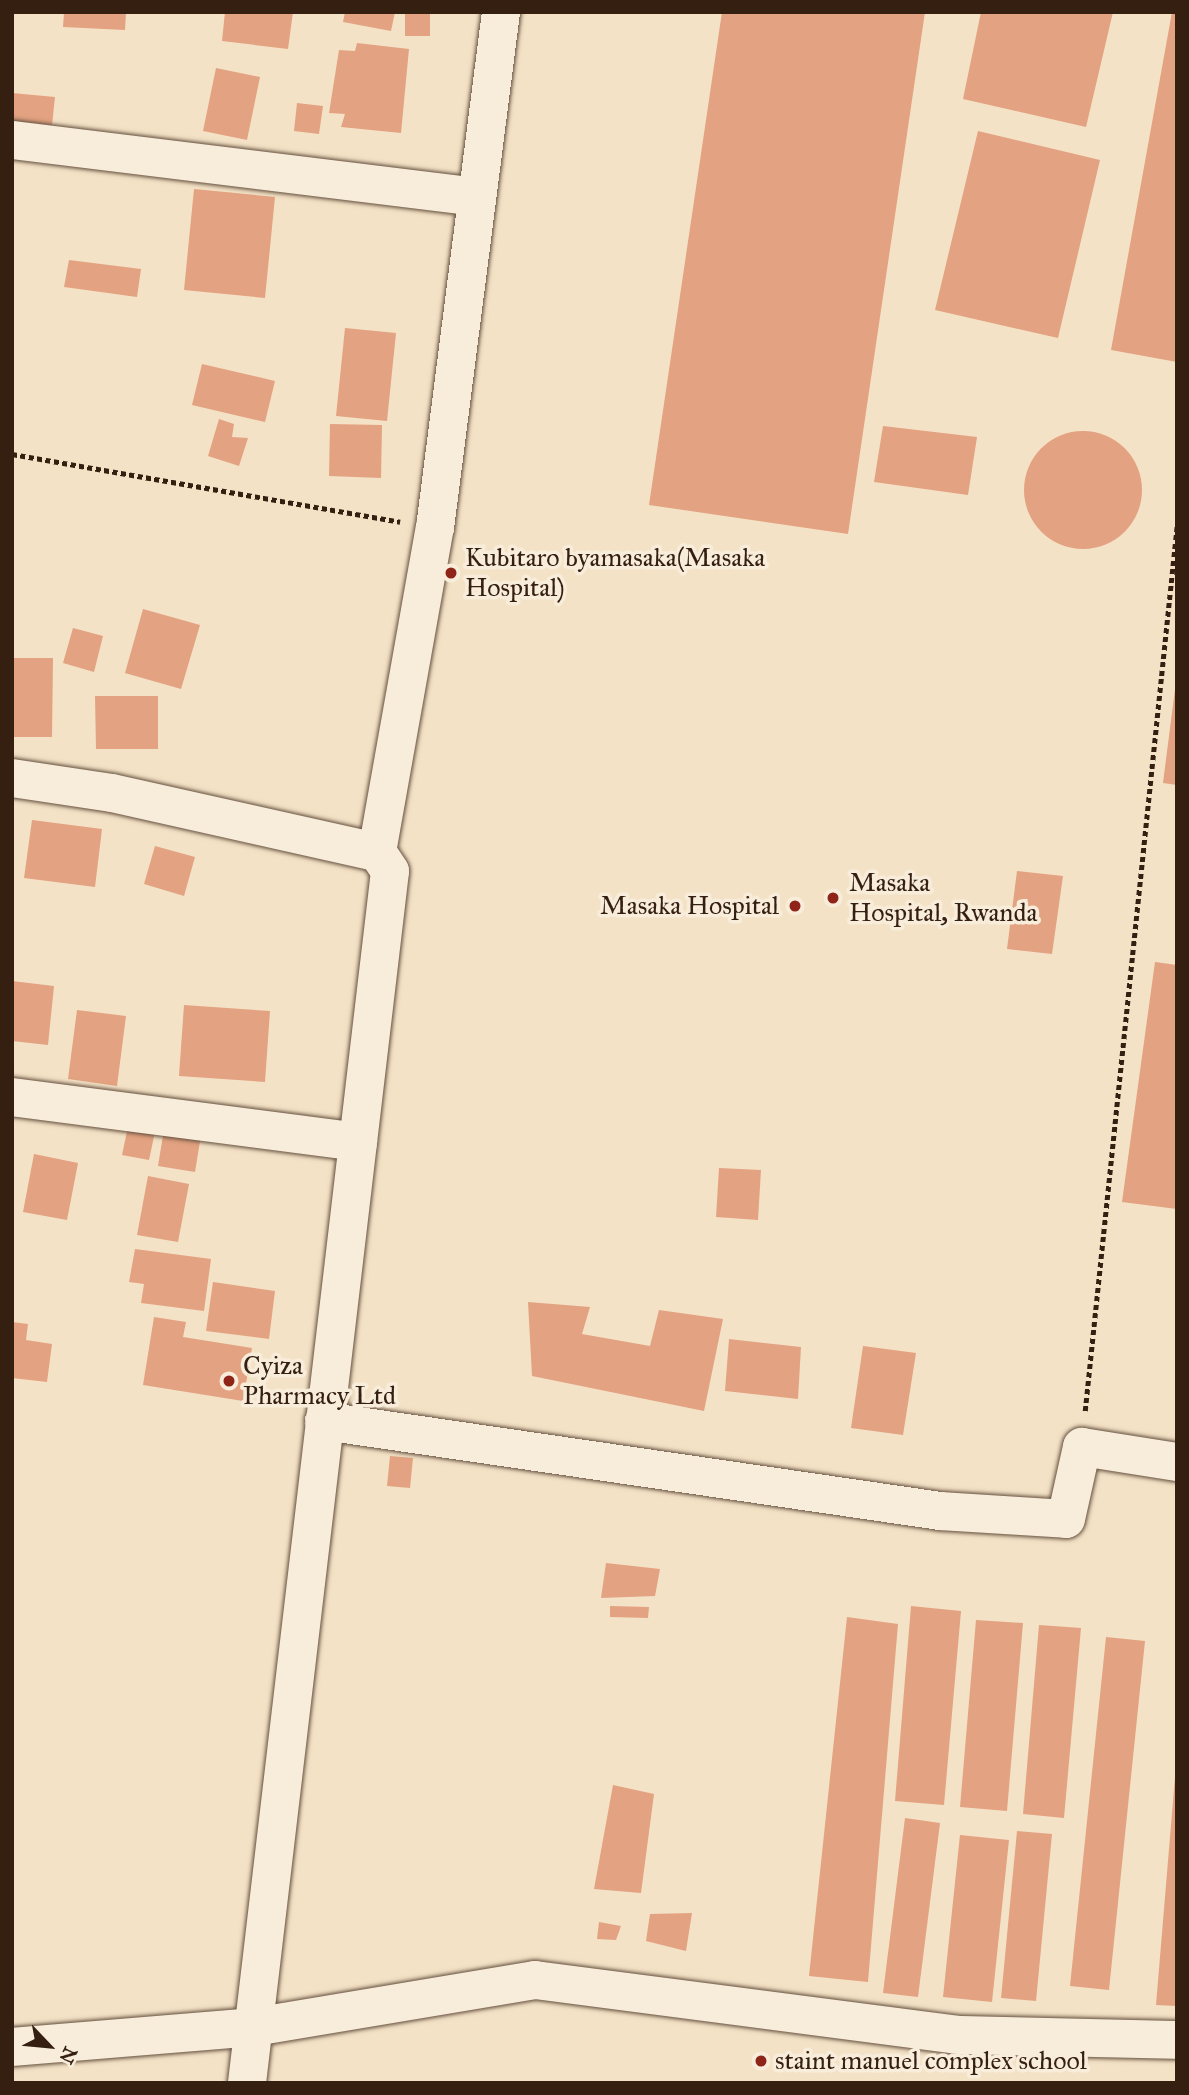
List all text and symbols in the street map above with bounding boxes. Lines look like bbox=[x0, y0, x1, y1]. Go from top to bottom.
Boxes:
place label: Kubitaro byamasaka(Masaka Hospital) bbox=[465, 542, 765, 604]
marker: Kubitaro byamasaka(Masaka Hospital) bbox=[443, 565, 459, 581]
place label: Masaka Hospital, Rwanda bbox=[849, 867, 1037, 928]
marker: Masaka Hospital, Rwanda bbox=[823, 888, 843, 908]
place label: Masaka Hospital bbox=[600, 890, 779, 922]
marker: Masaka Hospital bbox=[785, 896, 805, 916]
place label: Cyiza Pharmacy Ltd bbox=[243, 1350, 396, 1412]
marker: Cyiza Pharmacy Ltd bbox=[221, 1373, 237, 1389]
north arrow bbox=[14, 2011, 84, 2081]
text: N bbox=[54, 2043, 82, 2068]
place label: staint manuel complex school bbox=[775, 2045, 1087, 2077]
marker: staint manuel complex school bbox=[753, 2053, 769, 2069]

